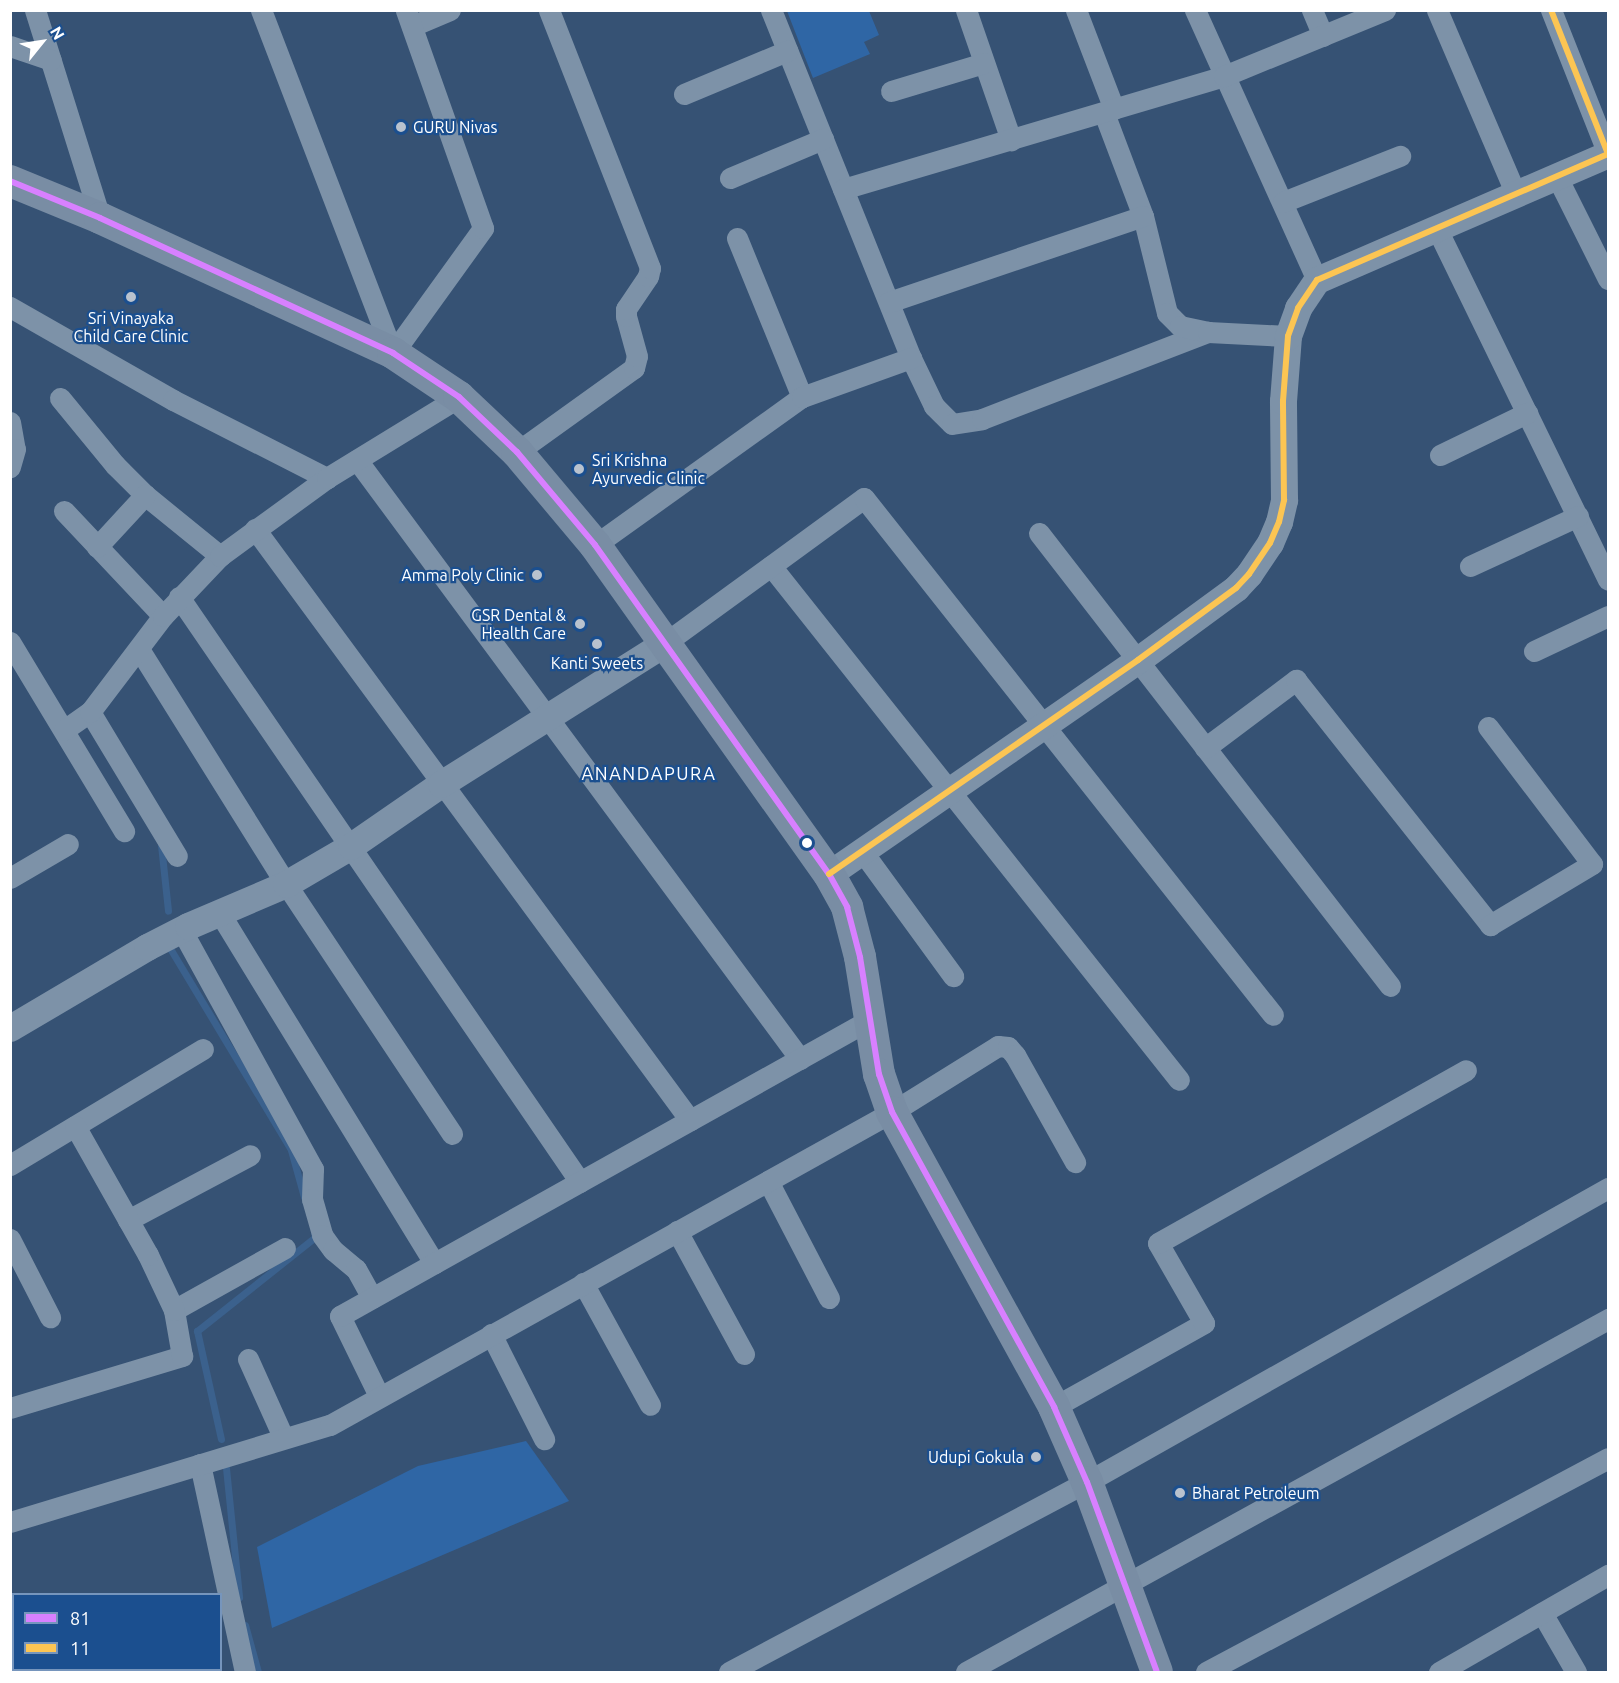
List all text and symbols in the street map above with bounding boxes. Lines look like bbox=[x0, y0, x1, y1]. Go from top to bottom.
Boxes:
north arrow bbox=[12, 12, 72, 72]
text: N bbox=[47, 23, 68, 43]
place label: GURU Nivas bbox=[413, 117, 497, 137]
marker: GURU Nivas bbox=[394, 120, 408, 134]
marker: Sri Vinayaka Child Care Clinic bbox=[122, 288, 140, 306]
place label: Sri Vinayaka Child Care Clinic bbox=[74, 308, 188, 346]
place label: Sri Krishna Ayurvedic Clinic bbox=[592, 450, 705, 488]
marker: Sri Krishna Ayurvedic Clinic bbox=[570, 460, 588, 478]
place label: Amma Poly Clinic bbox=[401, 565, 524, 585]
marker: Amma Poly Clinic bbox=[528, 566, 546, 584]
place label: GSR Dental & Health Care bbox=[471, 605, 566, 643]
marker: GSR Dental & Health Care bbox=[571, 615, 589, 633]
marker: Kanti Sweets bbox=[590, 637, 604, 651]
place label: Kanti Sweets bbox=[551, 653, 643, 673]
district label: ANANDAPURA bbox=[582, 762, 716, 784]
unlabelled marker bbox=[801, 837, 813, 849]
place label: Udupi Gokula bbox=[928, 1447, 1024, 1467]
marker: Udupi Gokula bbox=[1029, 1450, 1043, 1464]
place label: Bharat Petroleum bbox=[1192, 1483, 1319, 1503]
marker: Bharat Petroleum bbox=[1173, 1486, 1187, 1500]
legend bbox=[12, 1593, 222, 1671]
text: 81 bbox=[70, 1608, 90, 1628]
text: 11 bbox=[70, 1638, 90, 1658]

